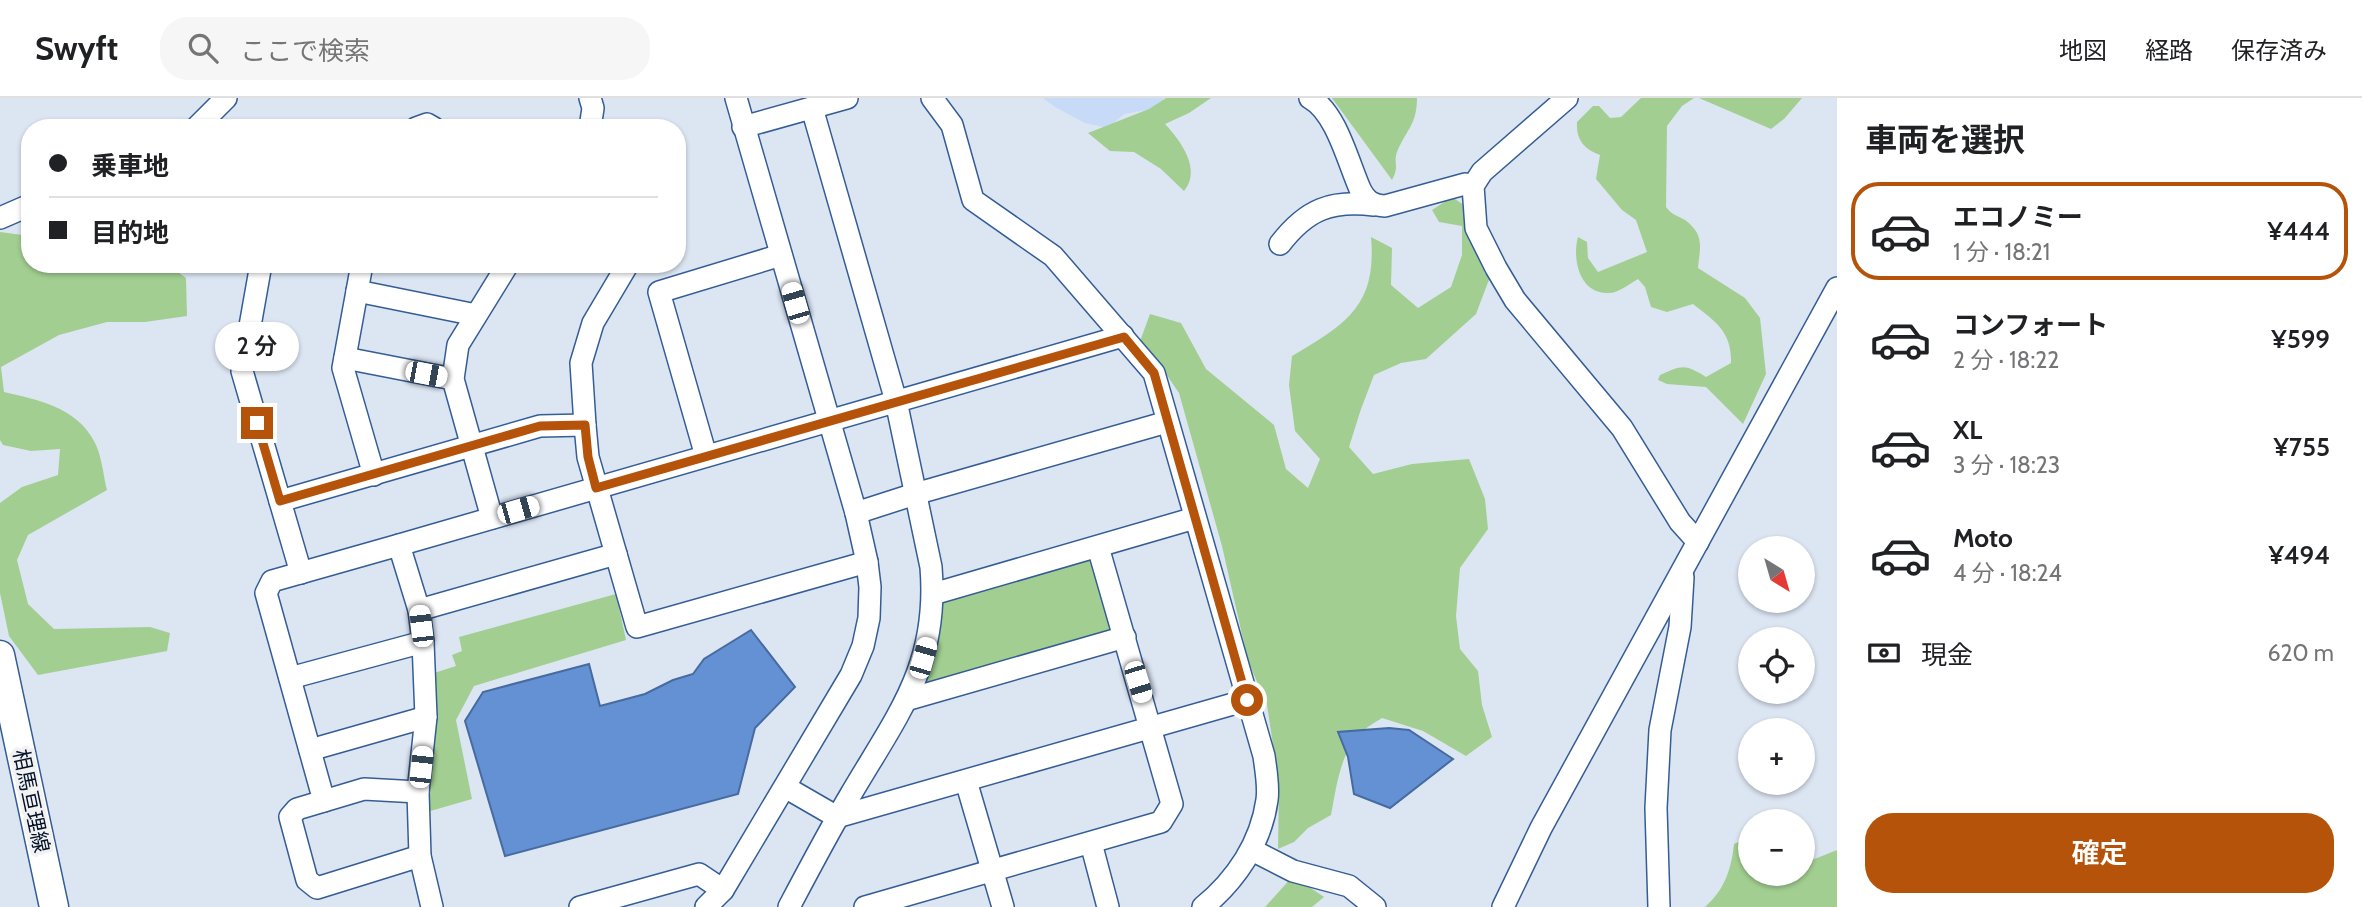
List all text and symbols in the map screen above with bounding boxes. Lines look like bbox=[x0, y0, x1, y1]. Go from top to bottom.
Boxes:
search box bbox=[160, 17, 650, 80]
text: Swyft bbox=[35, 28, 118, 68]
icon: search bbox=[184, 29, 222, 67]
text: ここで検索 bbox=[240, 35, 370, 67]
text: 地図 bbox=[2059, 36, 2107, 65]
text: 経路 bbox=[2145, 36, 2193, 65]
text: 保存済み bbox=[2231, 36, 2327, 65]
text: 車両を選択 bbox=[1865, 120, 2025, 159]
text: 乗車地 bbox=[91, 150, 169, 182]
icon: car bbox=[1869, 200, 1932, 263]
text: エコノミー bbox=[1953, 201, 2083, 233]
text: ¥444 bbox=[2267, 215, 2330, 247]
text: 目的地 bbox=[91, 217, 169, 249]
text: 1 分 · 18:21 bbox=[1953, 238, 2050, 266]
car bbox=[780, 280, 811, 326]
icon: car bbox=[1869, 308, 1932, 371]
text: コンフォート bbox=[1953, 309, 2108, 341]
callout: 2 分 bbox=[215, 322, 299, 370]
text: ¥599 bbox=[2271, 323, 2330, 355]
text: 2 分 bbox=[237, 332, 277, 360]
text: 2 分 · 18:22 bbox=[1953, 346, 2059, 374]
car bbox=[404, 360, 449, 388]
route end bbox=[241, 407, 273, 439]
text: XL bbox=[1953, 414, 1982, 446]
icon: car bbox=[1869, 416, 1932, 479]
text: ¥755 bbox=[2273, 431, 2330, 463]
text: 3 分 · 18:23 bbox=[1953, 451, 2060, 479]
car bbox=[495, 494, 542, 526]
text: Moto bbox=[1953, 522, 2013, 554]
icon: car bbox=[1869, 524, 1932, 587]
north arrow bbox=[1738, 536, 1815, 612]
map controls bbox=[1738, 536, 1815, 886]
text: ¥494 bbox=[2268, 539, 2330, 571]
text: 4 分 · 18:24 bbox=[1953, 559, 2062, 587]
car bbox=[409, 604, 434, 648]
button: locate bbox=[1738, 627, 1815, 704]
icon: cash bbox=[1865, 634, 1903, 672]
car bbox=[908, 635, 939, 681]
text: 現金 bbox=[1921, 639, 1973, 671]
text: 620 m bbox=[2267, 639, 2334, 667]
car bbox=[1122, 659, 1155, 705]
route start bbox=[1231, 684, 1263, 716]
button: + bbox=[1738, 718, 1815, 795]
car bbox=[409, 745, 434, 789]
street label: 相馬亘理線 bbox=[8, 747, 55, 855]
button: − bbox=[1738, 809, 1815, 886]
button: 確定 bbox=[1865, 813, 2334, 893]

